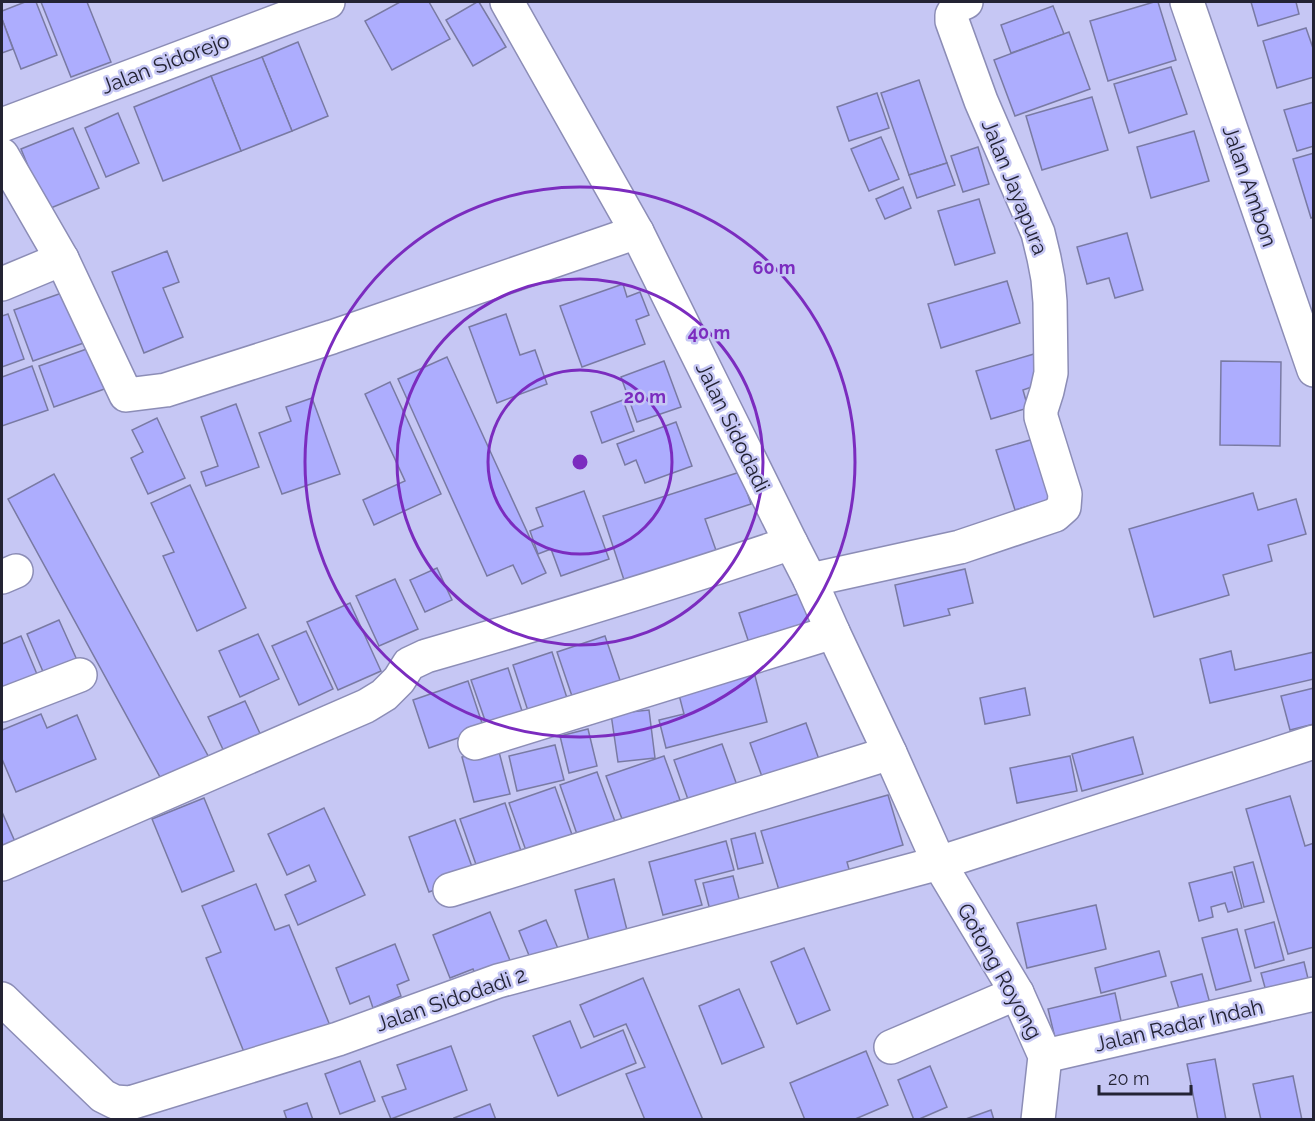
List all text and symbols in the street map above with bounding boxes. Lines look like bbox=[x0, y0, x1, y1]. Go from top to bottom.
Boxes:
street label: Jalan Sidorejo bbox=[97, 27, 233, 99]
street label: Jalan Jayapura bbox=[977, 116, 1053, 258]
street label: Jalan Ambon bbox=[1218, 122, 1282, 250]
text: 60 m bbox=[752, 257, 796, 278]
text: 40 m bbox=[688, 322, 730, 343]
street label: Jalan Sidodadi bbox=[691, 358, 775, 496]
text: 20 m bbox=[624, 386, 666, 407]
centre of rings bbox=[570, 452, 590, 472]
street label: Gotong Royong bbox=[952, 899, 1048, 1043]
street label: Jalan Sidodadi 2 bbox=[372, 962, 530, 1036]
street label: Jalan Radar Indah bbox=[1092, 993, 1266, 1057]
scale bar bbox=[1099, 1058, 1190, 1096]
text: 20 m bbox=[1108, 1068, 1150, 1089]

